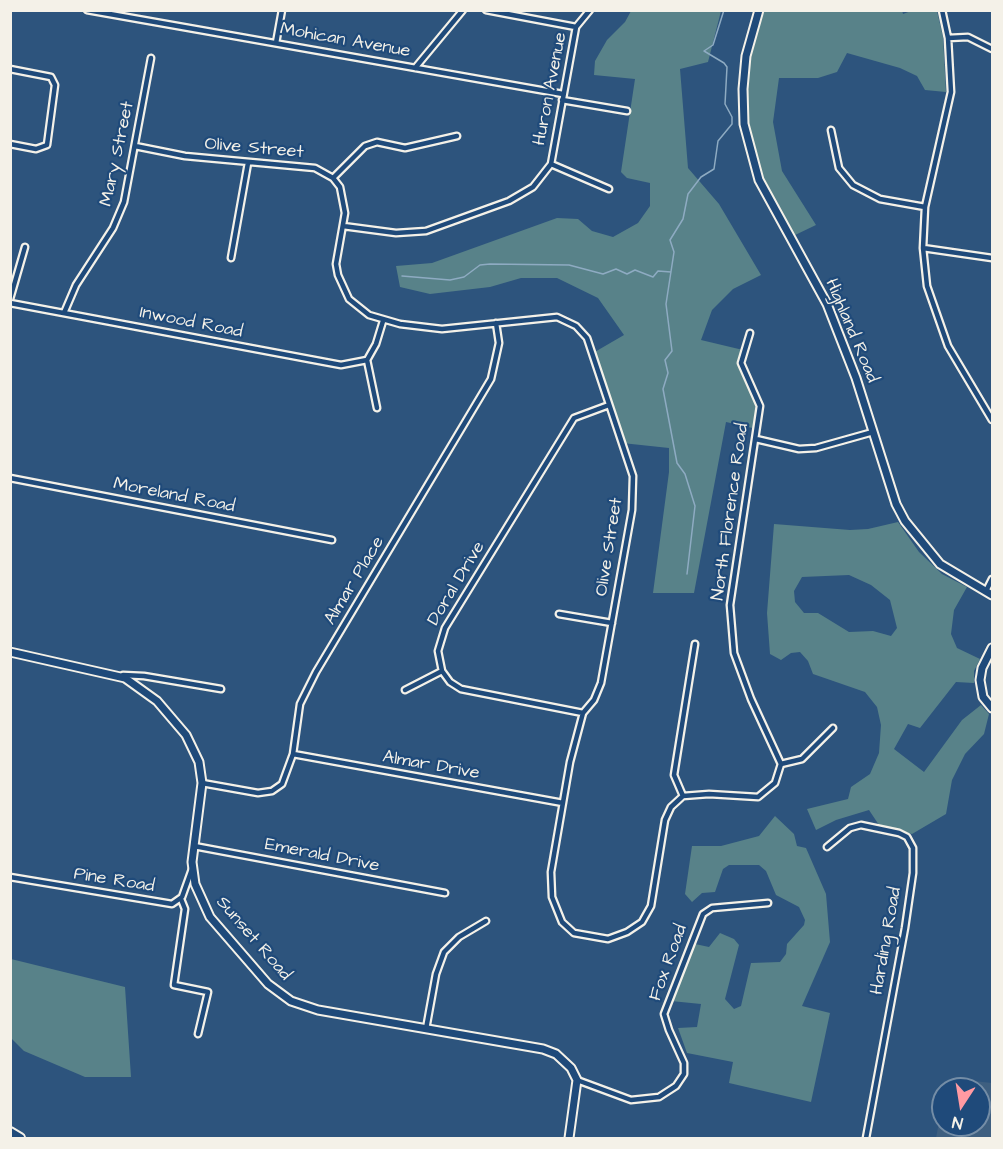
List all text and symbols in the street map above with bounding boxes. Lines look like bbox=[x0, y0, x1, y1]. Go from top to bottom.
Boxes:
street label: Mohican Avenue bbox=[278, 19, 412, 63]
street label: Huron Avenue bbox=[529, 31, 573, 147]
street label: Mary Street bbox=[96, 100, 140, 208]
street label: Olive Street bbox=[204, 134, 304, 164]
street label: Highland Road bbox=[819, 276, 883, 386]
street label: Inwood Road bbox=[138, 302, 244, 344]
street label: North Florence Road bbox=[708, 422, 754, 602]
street label: Moreland Road bbox=[111, 474, 237, 518]
street label: Olive Street bbox=[592, 496, 628, 598]
street label: Almar Place bbox=[320, 533, 390, 629]
street label: Doral Drive bbox=[423, 538, 491, 630]
street label: Almar Drive bbox=[381, 747, 481, 785]
street label: Emerald Drive bbox=[263, 834, 381, 878]
street label: Pine Road bbox=[72, 864, 156, 898]
street label: Harding Road bbox=[867, 886, 907, 996]
street label: Sunset Road bbox=[211, 893, 295, 985]
street label: Fox Road bbox=[645, 922, 693, 1004]
north arrow bbox=[931, 1077, 991, 1137]
text: N bbox=[950, 1111, 965, 1134]

